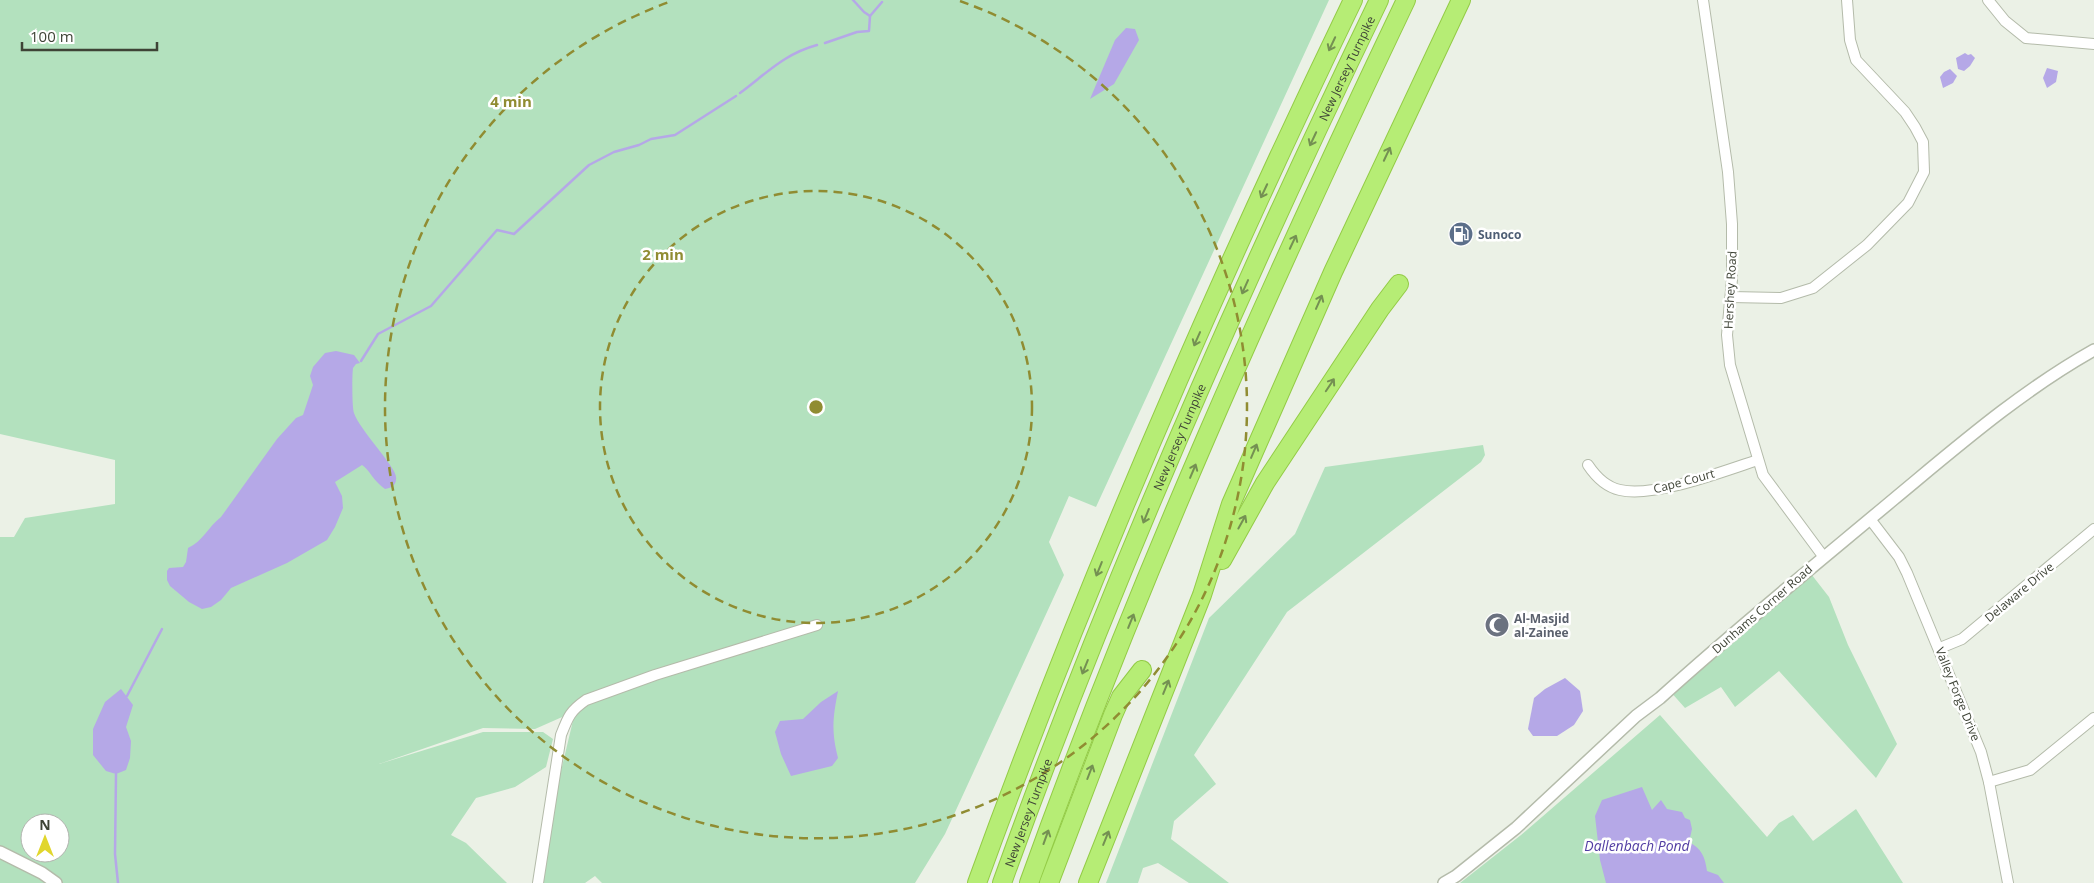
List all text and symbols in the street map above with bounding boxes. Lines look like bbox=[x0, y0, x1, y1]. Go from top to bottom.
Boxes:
street label: New Jersey Turnpike bbox=[1314, 13, 1379, 123]
scale bar bbox=[22, 20, 158, 52]
text: 100 m bbox=[30, 26, 74, 46]
one-way arrow bbox=[1327, 36, 1337, 51]
text: 4 min bbox=[490, 91, 532, 111]
one-way arrow bbox=[1308, 131, 1318, 146]
one-way arrow bbox=[1383, 147, 1393, 162]
one-way arrow bbox=[1259, 183, 1268, 198]
fuel station icon: Sunoco bbox=[1448, 221, 1474, 247]
place label: Sunoco bbox=[1478, 226, 1521, 243]
one-way arrow bbox=[1289, 235, 1299, 250]
text: 2 min bbox=[642, 244, 684, 264]
street label: Hershey Road bbox=[1719, 251, 1741, 329]
one-way arrow bbox=[1240, 279, 1250, 294]
one-way arrow bbox=[1315, 295, 1325, 310]
one-way arrow bbox=[1191, 331, 1201, 346]
one-way arrow bbox=[1325, 378, 1335, 392]
street label: New Jersey Turnpike bbox=[1148, 381, 1209, 493]
centre of rings bbox=[807, 398, 825, 416]
one-way arrow bbox=[1249, 444, 1259, 459]
one-way arrow bbox=[1189, 463, 1198, 478]
street label: Cape Court bbox=[1651, 465, 1717, 497]
one-way arrow bbox=[1141, 508, 1150, 523]
one-way arrow bbox=[1237, 514, 1247, 529]
street label: Delaware Drive bbox=[1981, 558, 2057, 626]
one-way arrow bbox=[1093, 561, 1103, 576]
street label: Dunhams Corner Road bbox=[1708, 561, 1816, 657]
place label: Al-Masjid al-Zainee bbox=[1514, 610, 1569, 641]
mosque icon: Al-Masjid al-Zainee bbox=[1484, 612, 1510, 638]
one-way arrow bbox=[1127, 614, 1136, 629]
street label: Valley Forge Drive bbox=[1931, 645, 1985, 744]
one-way arrow bbox=[1080, 659, 1089, 674]
one-way arrow bbox=[1162, 680, 1171, 695]
street label: New Jersey Turnpike bbox=[1000, 756, 1056, 869]
one-way arrow bbox=[1086, 765, 1095, 780]
north arrow bbox=[20, 813, 70, 863]
text: N bbox=[39, 815, 51, 834]
one-way arrow bbox=[1042, 830, 1051, 845]
one-way arrow bbox=[1101, 831, 1111, 846]
water label: Dallenbach Pond bbox=[1584, 836, 1691, 855]

